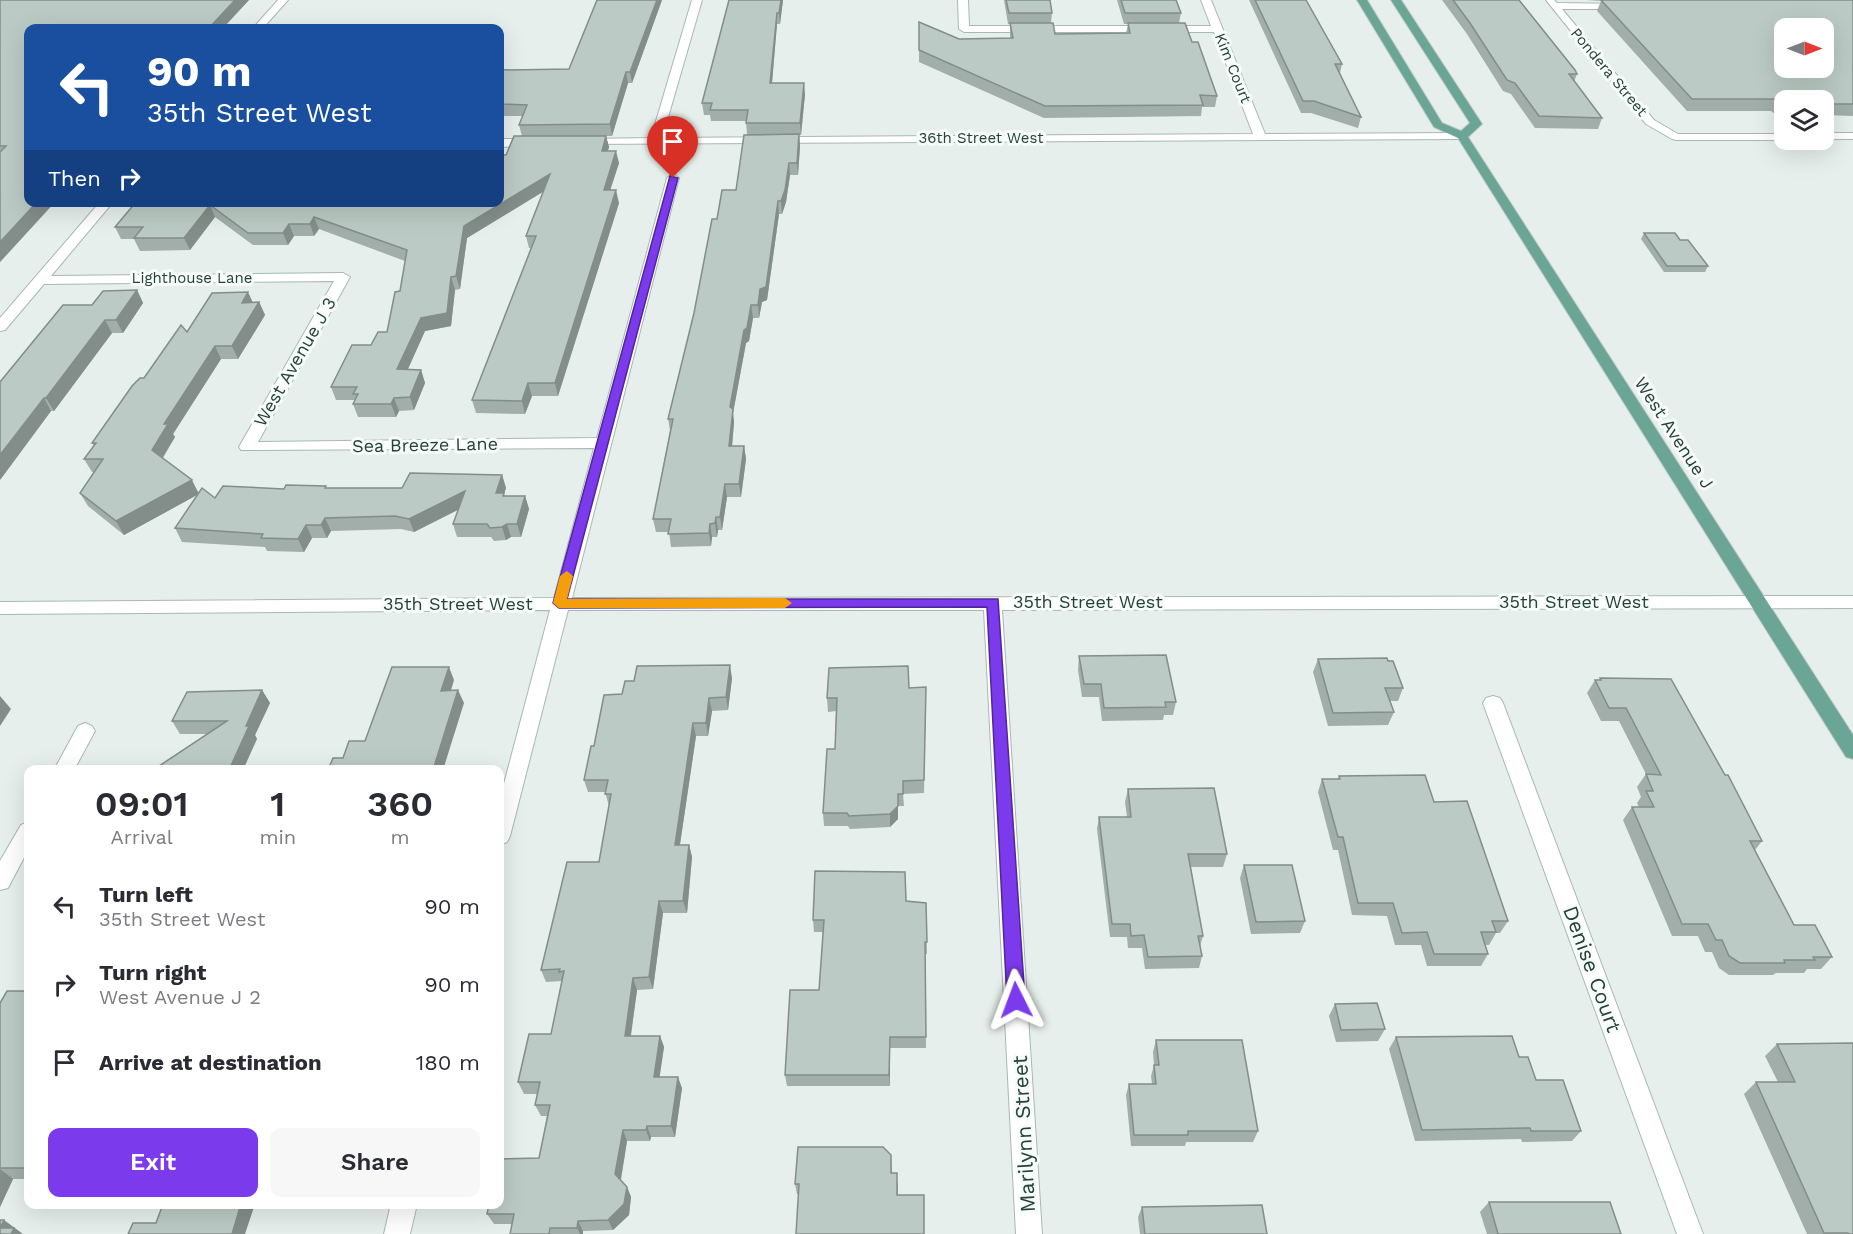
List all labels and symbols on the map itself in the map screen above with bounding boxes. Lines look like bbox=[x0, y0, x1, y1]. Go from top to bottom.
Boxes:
north arrow bbox=[1774, 18, 1834, 78]
street label: Pondera Street bbox=[1567, 24, 1652, 120]
street label: Kim Court bbox=[1211, 30, 1255, 106]
pin bbox=[647, 116, 698, 178]
street label: 36th Street West bbox=[918, 129, 1044, 147]
street label: Lighthouse Lane bbox=[131, 269, 253, 287]
street label: West Avenue J 3 bbox=[249, 293, 340, 430]
street label: West Avenue J bbox=[1630, 373, 1718, 493]
street label: Sea Breeze Lane bbox=[352, 433, 498, 456]
street label: 35th Street West bbox=[1013, 591, 1163, 612]
street label: 35th Street West bbox=[1499, 591, 1649, 612]
street label: 35th Street West bbox=[383, 593, 533, 614]
street label: Denise Court bbox=[1558, 902, 1627, 1036]
position arrow bbox=[984, 968, 1048, 1032]
street label: Marilynn Street bbox=[1007, 1055, 1040, 1213]

